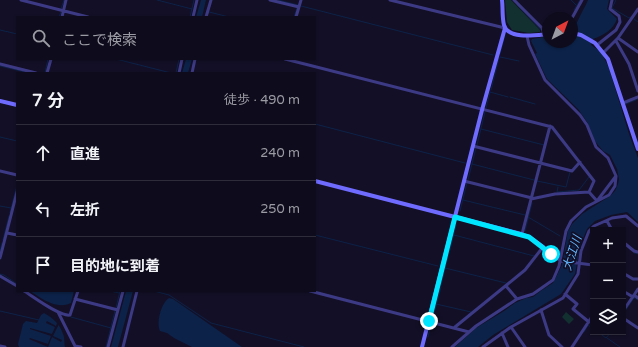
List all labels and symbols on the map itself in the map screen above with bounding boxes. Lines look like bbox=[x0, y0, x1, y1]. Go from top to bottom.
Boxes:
north arrow bbox=[542, 12, 578, 48]
water label: 大江川 bbox=[560, 232, 585, 272]
route start bbox=[542, 245, 560, 263]
route end bbox=[420, 312, 438, 330]

